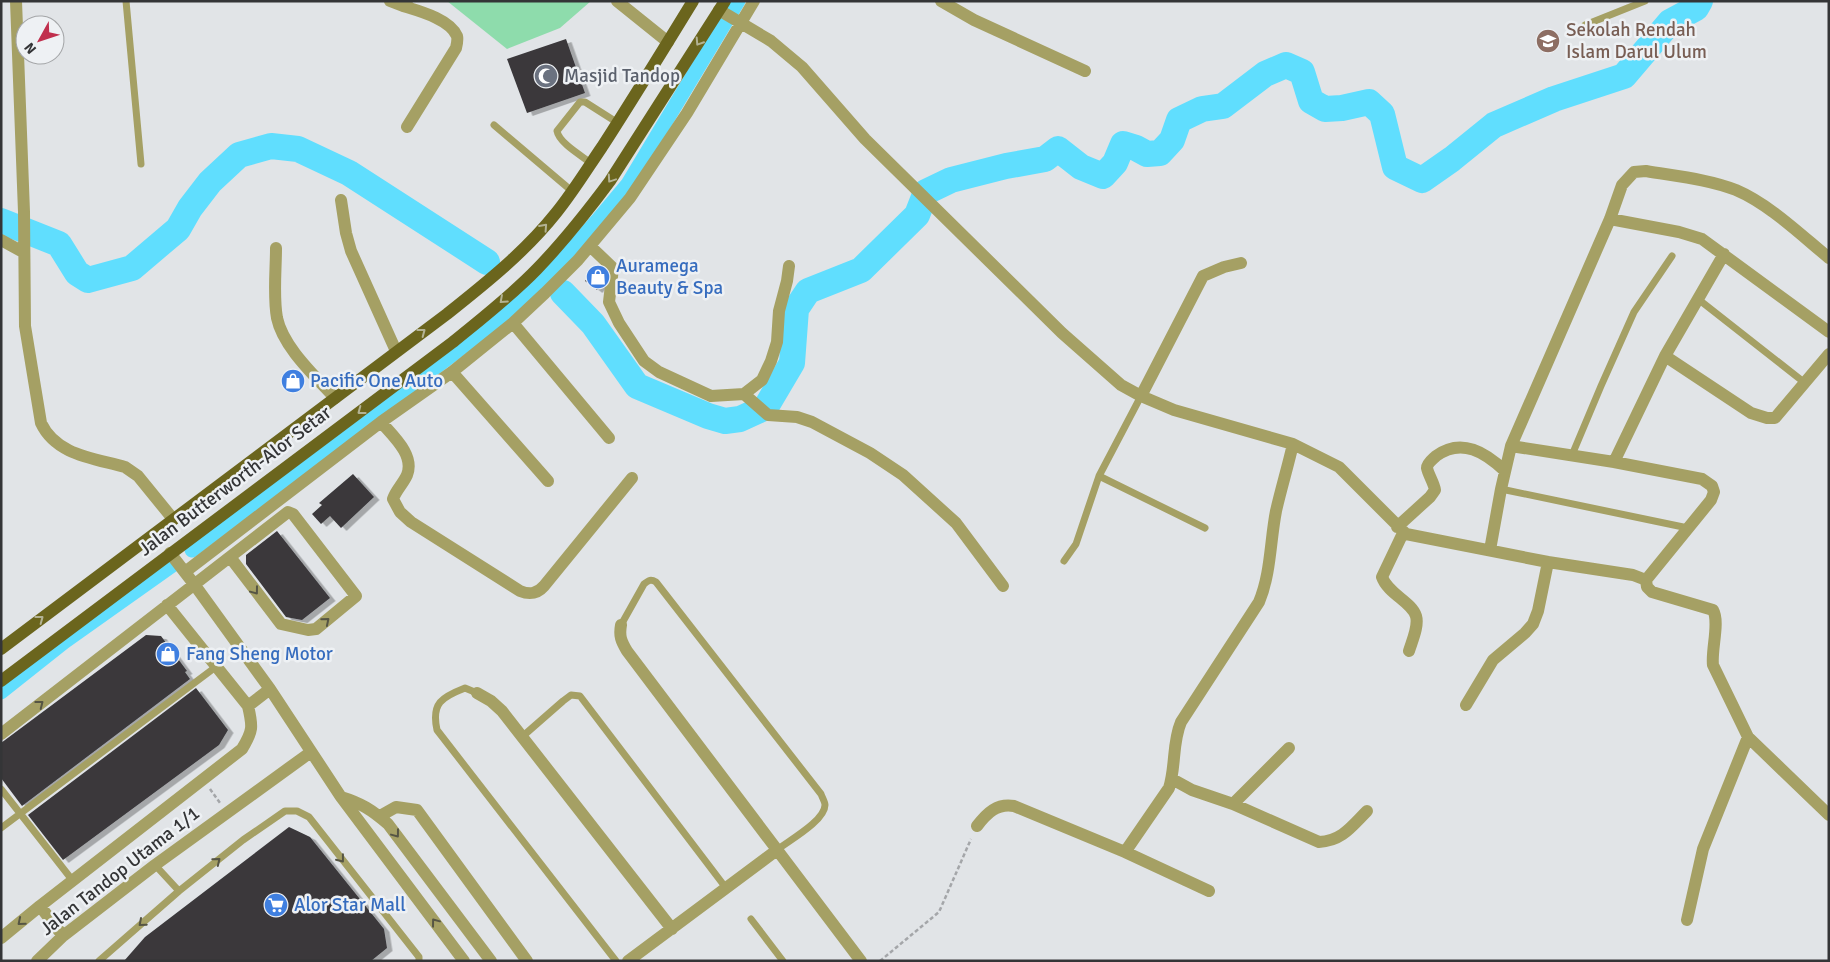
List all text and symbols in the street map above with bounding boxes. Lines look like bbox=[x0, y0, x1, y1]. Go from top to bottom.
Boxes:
north arrow bbox=[15, 15, 65, 65]
place label: Sekolah Rendah Islam Darul Ulum bbox=[1566, 18, 1707, 64]
school or university icon: Sekolah Rendah Islam Darul Ulum bbox=[1535, 28, 1561, 54]
one-way arrow bbox=[695, 37, 705, 46]
text: N bbox=[21, 39, 40, 57]
mosque icon: Masjid Tandop bbox=[533, 63, 559, 89]
place label: Masjid Tandop bbox=[564, 64, 680, 88]
one-way arrow bbox=[608, 173, 617, 183]
one-way arrow bbox=[539, 223, 548, 232]
place label: Auramega Beauty & Spa bbox=[616, 254, 723, 300]
shop icon: Auramega Beauty & Spa bbox=[585, 264, 611, 290]
one-way arrow bbox=[500, 294, 509, 303]
one-way arrow bbox=[416, 330, 425, 338]
shop icon: Pacific One Auto bbox=[280, 368, 306, 394]
place label: Pacific One Auto bbox=[310, 369, 443, 393]
street label: Jalan Butterworth-Alor Setar bbox=[134, 401, 336, 561]
one-way arrow bbox=[358, 405, 367, 413]
one-way arrow bbox=[249, 585, 258, 595]
one-way arrow bbox=[34, 617, 43, 625]
one-way arrow bbox=[321, 618, 330, 627]
shop icon: Fang Sheng Motor bbox=[155, 641, 181, 667]
place label: Fang Sheng Motor bbox=[186, 642, 333, 666]
one-way arrow bbox=[34, 701, 44, 710]
street label: Jalan Tandop Utama 1/1 bbox=[35, 801, 205, 941]
one-way arrow bbox=[390, 828, 399, 838]
one-way arrow bbox=[336, 853, 345, 862]
one-way arrow bbox=[211, 858, 220, 866]
supermarket icon: Alor Star Mall bbox=[263, 892, 289, 918]
place label: Alor Star Mall bbox=[294, 893, 406, 917]
one-way arrow bbox=[17, 917, 26, 926]
one-way arrow bbox=[139, 918, 148, 927]
one-way arrow bbox=[432, 918, 441, 928]

